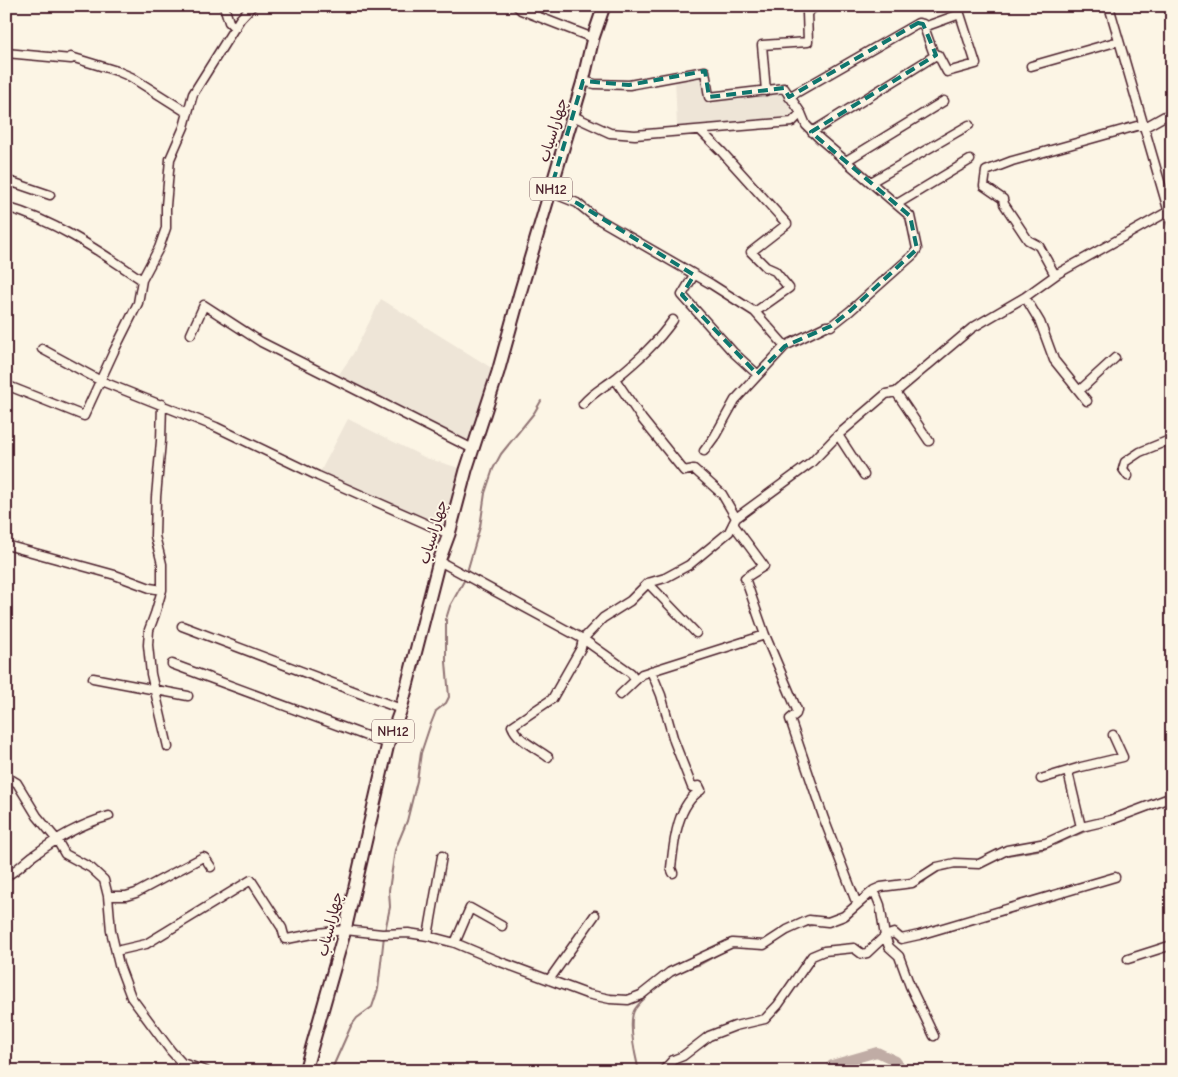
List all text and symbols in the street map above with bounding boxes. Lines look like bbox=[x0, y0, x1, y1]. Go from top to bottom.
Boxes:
street label: چهاراسیاب bbox=[535, 96, 572, 165]
road number: NH12 bbox=[530, 178, 572, 200]
street label: چهاراسیاب bbox=[415, 498, 452, 567]
road number: NH12 bbox=[372, 719, 414, 742]
street label: چهاراسیاب bbox=[313, 890, 348, 958]

